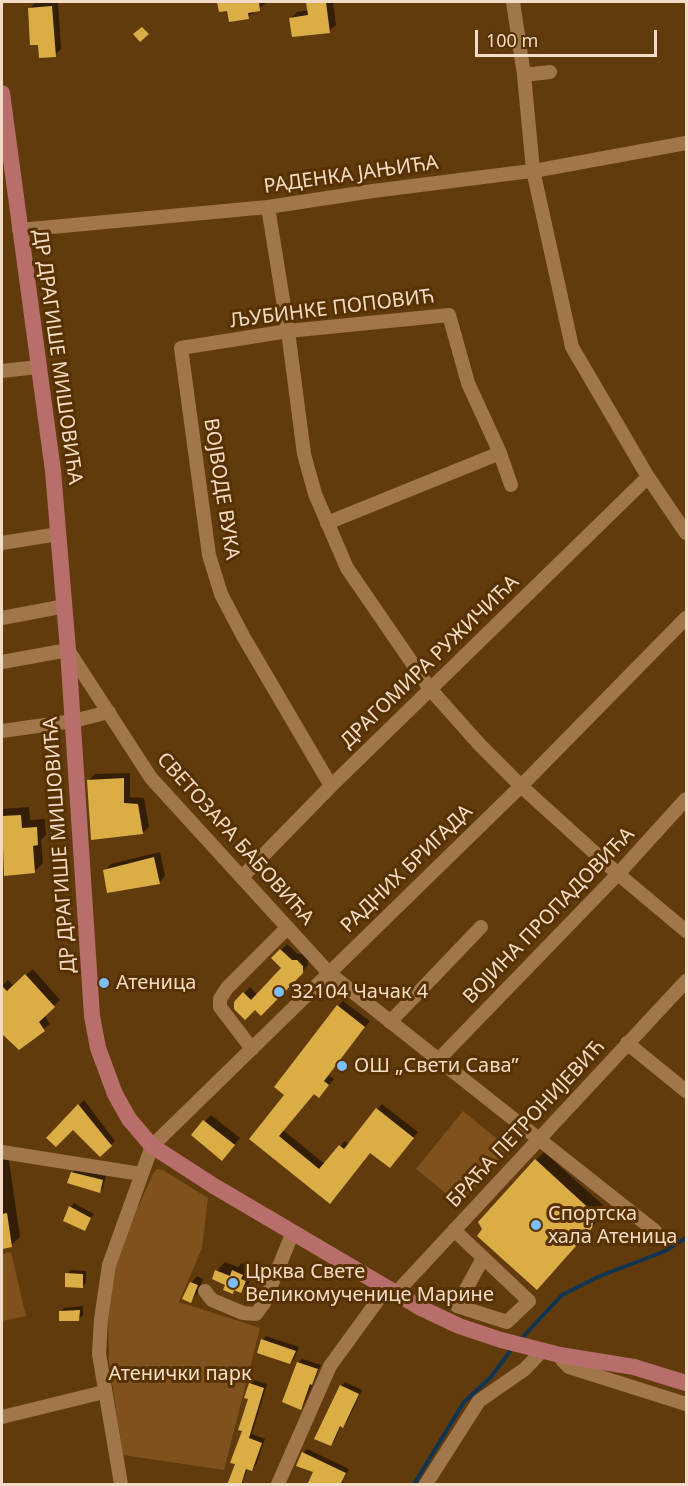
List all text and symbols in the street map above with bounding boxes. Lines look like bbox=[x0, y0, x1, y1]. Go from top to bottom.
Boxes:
scale bar bbox=[478, 18, 660, 56]
text: 100 m bbox=[486, 28, 538, 52]
street label: РАДЕНКА ЈАЊИЋА bbox=[262, 151, 440, 199]
street label: ДР ДРАГИШЕ МИШОВИЋА bbox=[27, 228, 87, 486]
street label: ЉУБИНКЕ ПОПОВИЋ bbox=[229, 285, 435, 333]
street label: ВОЈВОДЕ ВУКА bbox=[198, 416, 244, 562]
street label: ДРАГОМИРА РУЖИЧИЋА bbox=[336, 570, 524, 754]
street label: ДР ДРАГИШЕ МИШОВИЋА bbox=[39, 716, 81, 974]
street label: СВЕТОЗАРА БАБОВИЋА bbox=[151, 748, 319, 930]
street label: РАДНИХ БРИГАДА bbox=[336, 800, 478, 938]
street label: ВОЈИНА ПРОПАДОВИЋА bbox=[458, 823, 640, 1009]
place label: Атеница bbox=[116, 971, 196, 995]
marker: Атеница bbox=[97, 976, 111, 990]
place label: 32104 Чачак 4 bbox=[291, 980, 428, 1004]
marker: 32104 Чачак 4 bbox=[272, 985, 286, 999]
street label: БРАЋА ПЕТРОНИЈЕВИЋ bbox=[442, 1035, 610, 1213]
place label: ОШ „Свети Сава” bbox=[354, 1054, 519, 1078]
marker: ОШ „Свети Сава” bbox=[335, 1059, 349, 1073]
place label: Спортска хала Атеница bbox=[548, 1202, 677, 1249]
marker: Спортска хала Атеница bbox=[529, 1218, 543, 1232]
place label: Црква Свете Великомученице Марине bbox=[245, 1260, 494, 1307]
marker: Црква Свете Великомученице Марине bbox=[226, 1276, 240, 1290]
park label: Атенички парк bbox=[108, 1362, 252, 1386]

